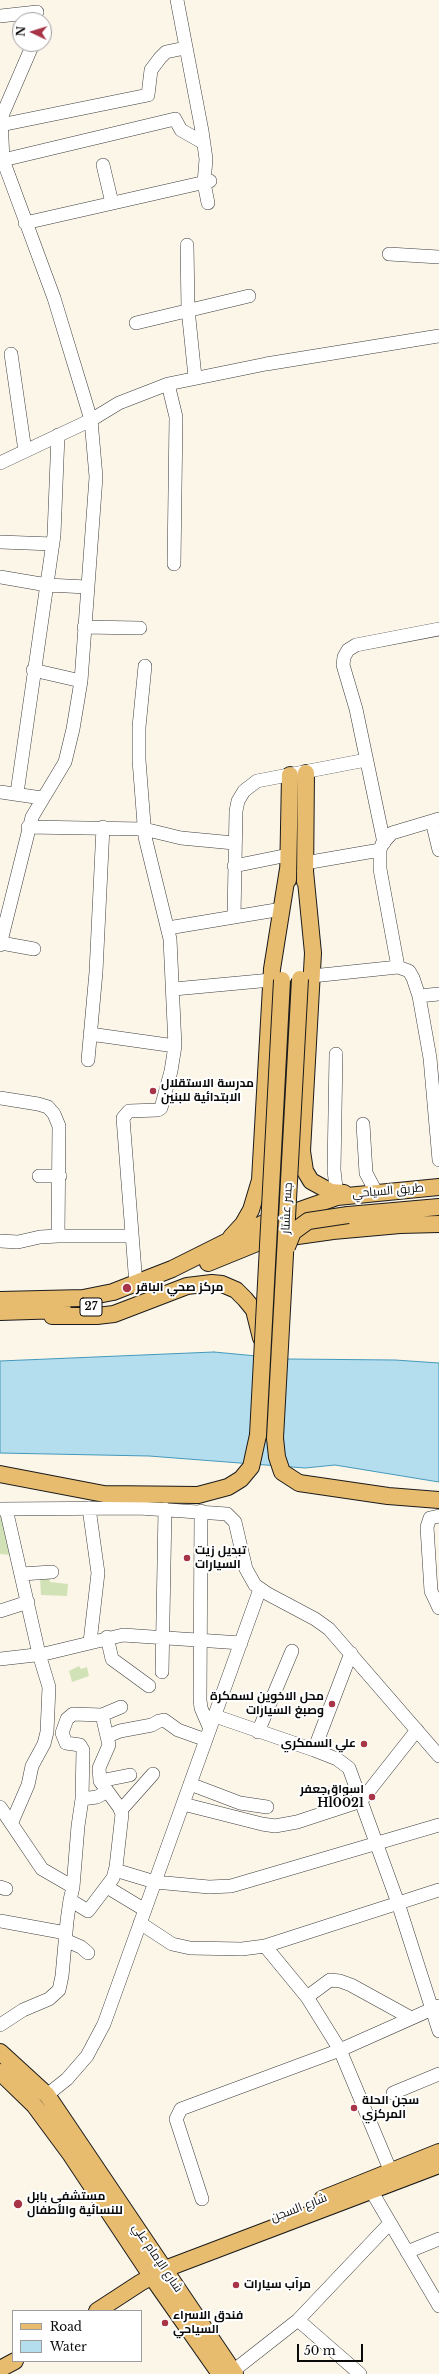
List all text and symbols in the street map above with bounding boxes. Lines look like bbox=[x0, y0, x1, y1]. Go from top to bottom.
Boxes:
north arrow bbox=[12, 12, 52, 52]
text: N bbox=[14, 26, 28, 37]
place label: مدرسة الاستقلال الابتدائية للبنين bbox=[161, 1077, 254, 1105]
marker: مدرسة الاستقلال الابتدائية للبنين bbox=[148, 1086, 158, 1096]
street label: طريق السياحي bbox=[351, 1181, 425, 1201]
street label: جسر عشتار bbox=[278, 1182, 296, 1234]
place label: مركز صحي الباقر bbox=[136, 1281, 223, 1295]
marker: مركز صحي الباقر bbox=[121, 1282, 133, 1294]
road number: 27 bbox=[80, 1298, 102, 1316]
place label: تبديل زيت السيارات bbox=[195, 1544, 246, 1572]
marker: تبديل زيت السيارات bbox=[182, 1553, 192, 1563]
place label: محل الاخوين لسمكرة وصبغ السيارات bbox=[210, 1690, 324, 1718]
marker: محل الاخوين لسمكرة وصبغ السيارات bbox=[327, 1699, 337, 1709]
place label: علي السمكري bbox=[281, 1737, 356, 1751]
marker: علي السمكري bbox=[359, 1739, 369, 1749]
place label: اسواق‌جعفر Hl0021 bbox=[300, 1783, 364, 1811]
marker: اسواق‌جعفر Hl0021 bbox=[367, 1792, 377, 1802]
place label: سجن الحلة المركزي bbox=[362, 2094, 419, 2122]
marker: سجن الحلة المركزي bbox=[349, 2103, 359, 2113]
place label: مستشفى بابل للنسائية والأطفال bbox=[27, 2190, 123, 2218]
street label: شارع السجن bbox=[269, 2191, 329, 2225]
marker: مستشفى بابل للنسائية والأطفال bbox=[12, 2198, 24, 2210]
street label: شارع الإمام علي bbox=[129, 2221, 185, 2295]
place label: مرآب سيارات bbox=[244, 2278, 311, 2292]
marker: مرآب سيارات bbox=[231, 2280, 241, 2290]
place label: فندق الاسراء السياحي bbox=[173, 2309, 243, 2337]
legend bbox=[12, 2310, 142, 2362]
marker: فندق الاسراء السياحي bbox=[160, 2318, 170, 2328]
text: Road bbox=[50, 2319, 82, 2334]
scale bar bbox=[299, 2336, 365, 2362]
text: Water bbox=[50, 2339, 87, 2354]
text: 50 m bbox=[304, 2343, 336, 2358]

